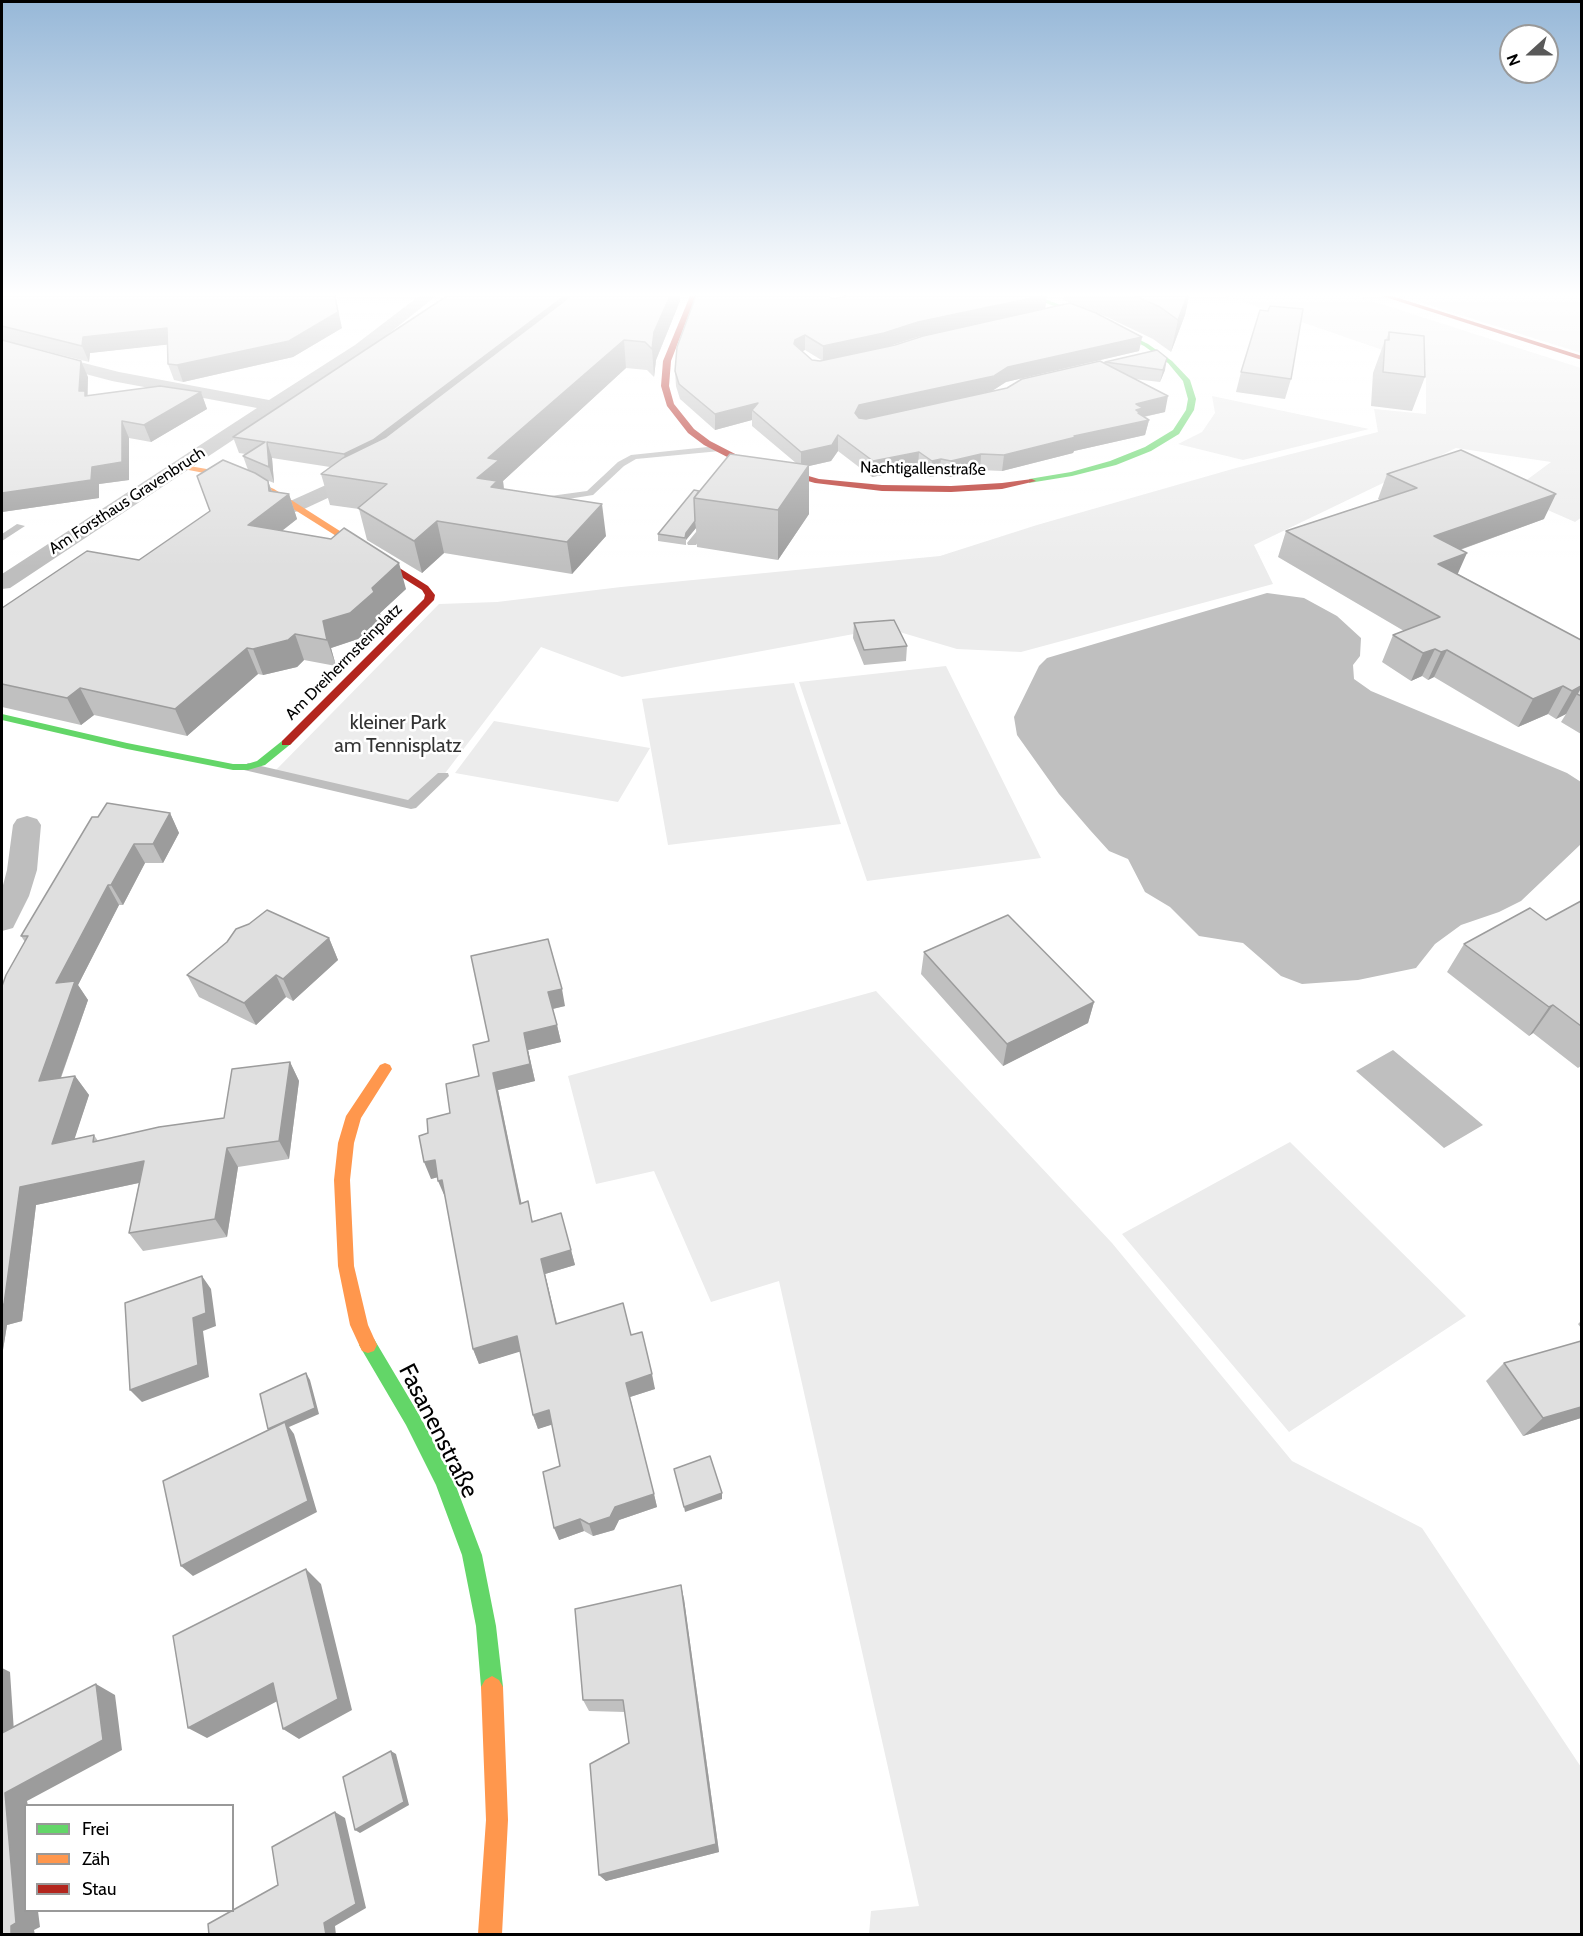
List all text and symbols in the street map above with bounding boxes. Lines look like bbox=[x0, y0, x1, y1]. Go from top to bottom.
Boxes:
north arrow bbox=[1499, 24, 1559, 84]
text: N bbox=[1503, 51, 1524, 69]
street label: Am Forsthaus Gravenbruch bbox=[45, 443, 209, 559]
street label: Nachtigallenstraße bbox=[860, 458, 986, 480]
street label: Am Dreiherrnsteinplatz bbox=[282, 600, 406, 724]
park label: kleiner Park am Tennisplatz bbox=[334, 711, 462, 758]
street label: Fasanenstraße bbox=[392, 1359, 484, 1503]
legend bbox=[24, 1804, 234, 1912]
text: Frei bbox=[82, 1818, 109, 1840]
text: Zäh bbox=[82, 1848, 110, 1870]
text: Stau bbox=[82, 1878, 116, 1900]

